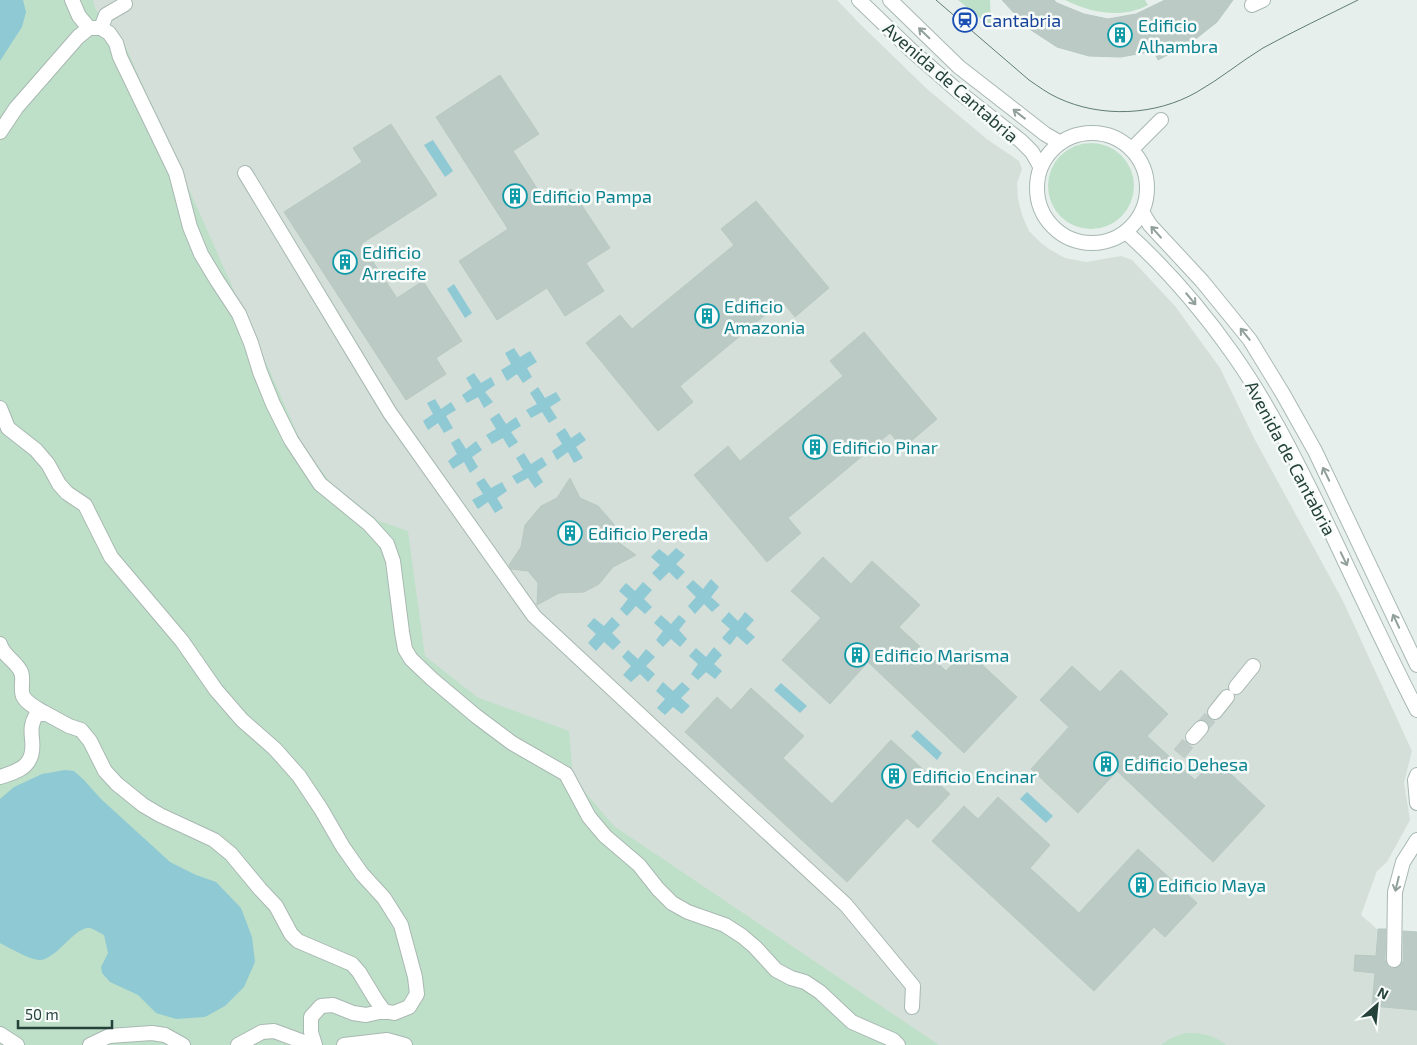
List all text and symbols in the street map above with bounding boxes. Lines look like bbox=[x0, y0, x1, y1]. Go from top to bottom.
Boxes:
station icon: Cantabria bbox=[952, 7, 978, 33]
place label: Cantabria bbox=[982, 9, 1061, 31]
place label: Edificio Alhambra bbox=[1138, 14, 1218, 57]
street label: Avenida de Cantabria bbox=[879, 17, 1023, 147]
building icon: Edificio Alhambra bbox=[1107, 22, 1133, 48]
one-way arrow bbox=[919, 28, 931, 40]
one-way arrow bbox=[1013, 109, 1026, 120]
building icon: Edificio Pampa bbox=[502, 183, 528, 209]
place label: Edificio Pampa bbox=[532, 185, 652, 207]
one-way arrow bbox=[1150, 225, 1162, 238]
place label: Edificio Arrecife bbox=[362, 241, 427, 284]
building icon: Edificio Arrecife bbox=[332, 249, 358, 275]
one-way arrow bbox=[1186, 293, 1197, 306]
place label: Edificio Amazonia bbox=[724, 295, 805, 338]
building icon: Edificio Amazonia bbox=[694, 303, 720, 329]
one-way arrow bbox=[1239, 328, 1250, 341]
street label: Avenida de Cantabria bbox=[1241, 377, 1341, 539]
building icon: Edificio Pinar bbox=[802, 434, 828, 460]
place label: Edificio Pinar bbox=[832, 436, 938, 458]
one-way arrow bbox=[1321, 467, 1330, 482]
building icon: Edificio Pereda bbox=[557, 520, 583, 546]
place label: Edificio Pereda bbox=[588, 522, 708, 544]
one-way arrow bbox=[1340, 551, 1349, 566]
one-way arrow bbox=[1391, 614, 1401, 629]
building icon: Edificio Marisma bbox=[844, 642, 870, 668]
place label: Edificio Marisma bbox=[874, 644, 1009, 666]
building icon: Edificio Dehesa bbox=[1093, 751, 1119, 777]
place label: Edificio Dehesa bbox=[1124, 753, 1248, 775]
building icon: Edificio Encinar bbox=[881, 763, 907, 789]
place label: Edificio Encinar bbox=[912, 765, 1037, 787]
building icon: Edificio Maya bbox=[1128, 872, 1154, 898]
place label: Edificio Maya bbox=[1158, 874, 1266, 896]
one-way arrow bbox=[1392, 876, 1402, 892]
north arrow bbox=[1352, 980, 1402, 1030]
text: N bbox=[1375, 983, 1391, 1003]
scale bar bbox=[18, 998, 111, 1030]
text: 50 m bbox=[25, 1005, 59, 1023]

